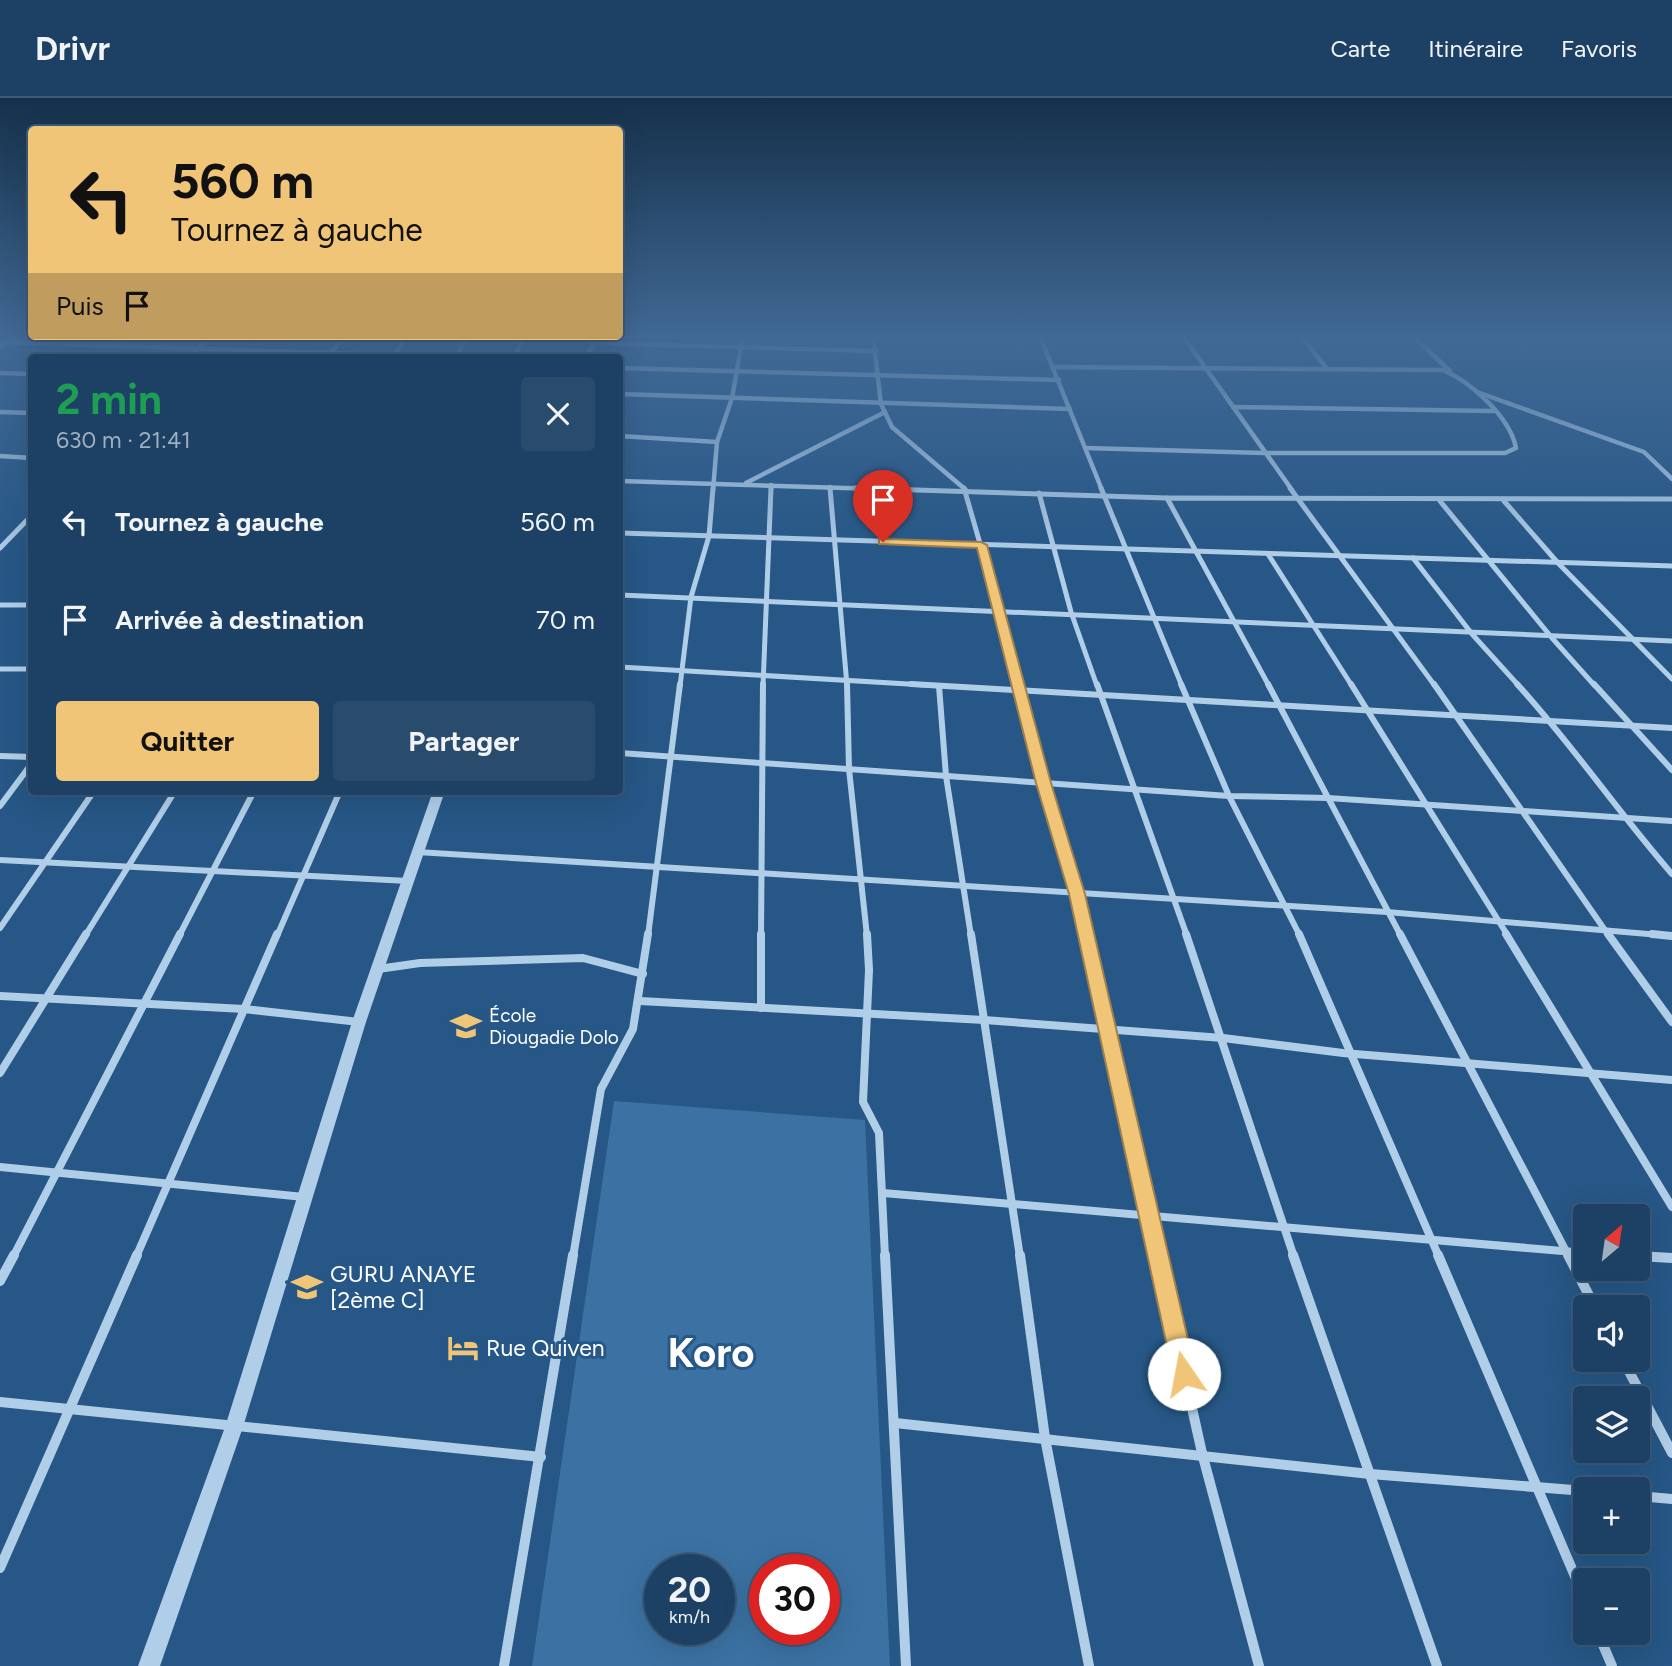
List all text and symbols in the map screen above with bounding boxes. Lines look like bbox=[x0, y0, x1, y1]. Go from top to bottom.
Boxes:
text: Drivr bbox=[35, 29, 110, 68]
text: Carte bbox=[1330, 34, 1390, 63]
text: Itinéraire bbox=[1428, 34, 1523, 63]
text: Favoris bbox=[1561, 34, 1637, 63]
text: 560 m bbox=[171, 151, 314, 210]
icon: left bbox=[56, 154, 147, 245]
text: Tournez à gauche bbox=[171, 211, 423, 249]
icon: arrive bbox=[118, 287, 156, 325]
text: Puis bbox=[56, 290, 104, 322]
text: 2 min bbox=[56, 374, 162, 425]
button: close bbox=[521, 377, 595, 451]
text: 630 m · 21:41 bbox=[56, 426, 191, 454]
pin bbox=[853, 470, 913, 542]
icon: arrive bbox=[864, 481, 902, 519]
icon: left bbox=[56, 503, 94, 541]
text: Tournez à gauche bbox=[115, 506, 324, 538]
text: 560 m bbox=[520, 506, 595, 538]
icon: arrive bbox=[56, 601, 94, 639]
text: Arrivée à destination bbox=[115, 604, 364, 636]
text: 70 m bbox=[536, 604, 595, 636]
button: Quitter bbox=[56, 701, 319, 781]
button: Partager bbox=[333, 701, 595, 781]
place label: École Diougadie Dolo bbox=[489, 1004, 619, 1049]
school or university icon: École Diougadie Dolo bbox=[449, 1009, 483, 1043]
north arrow bbox=[1573, 1204, 1650, 1281]
map controls bbox=[1573, 1204, 1650, 1645]
place label: GURU ANAYE [2ème C] bbox=[330, 1260, 476, 1314]
school or university icon: GURU ANAYE [2ème C] bbox=[290, 1270, 324, 1304]
button: sound bbox=[1573, 1295, 1650, 1372]
district label: Koro bbox=[667, 1329, 755, 1377]
hotel icon: Rue Quiven bbox=[446, 1331, 480, 1365]
place label: Rue Quiven bbox=[486, 1334, 605, 1362]
position arrow bbox=[1147, 1337, 1221, 1411]
button: layers bbox=[1573, 1386, 1650, 1463]
button: + bbox=[1573, 1477, 1650, 1554]
speed limit sign: 30 bbox=[749, 1554, 840, 1645]
button: − bbox=[1573, 1568, 1650, 1645]
text: 20 bbox=[668, 1569, 711, 1611]
text: km/h bbox=[669, 1606, 710, 1628]

